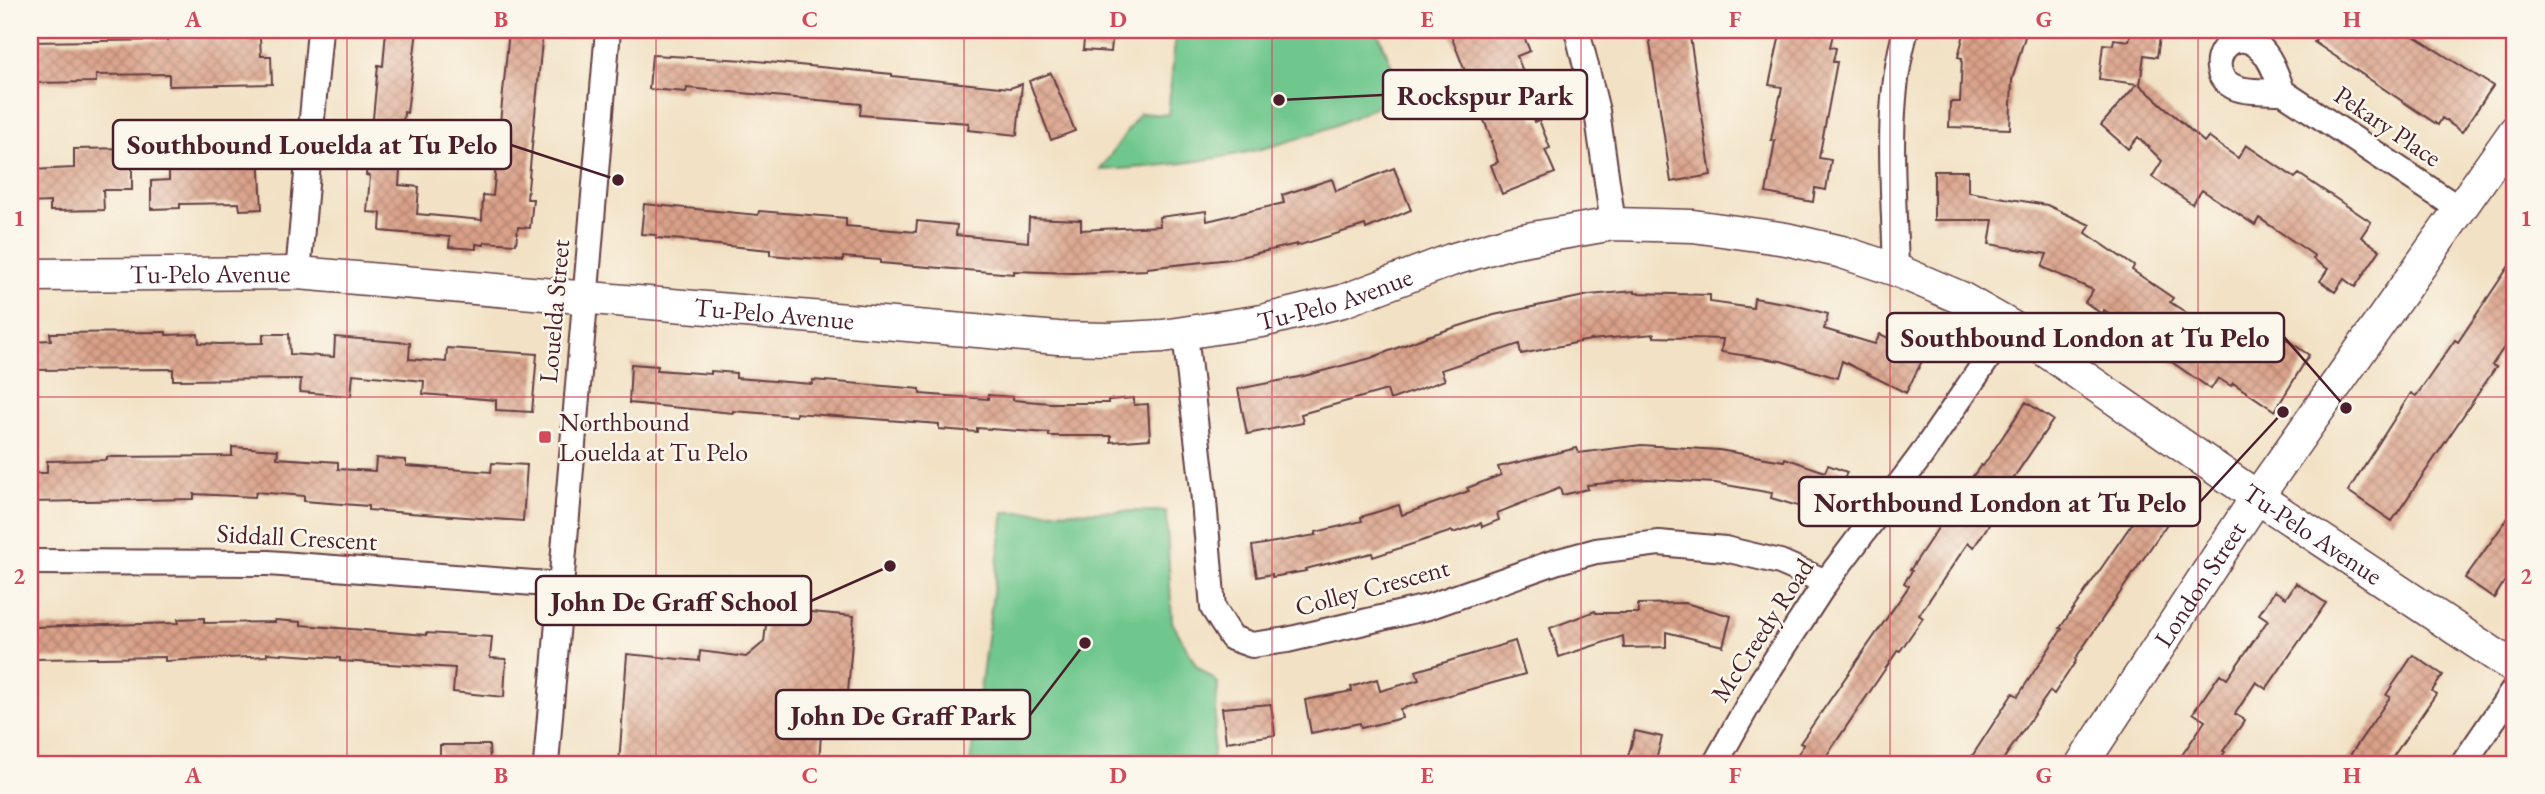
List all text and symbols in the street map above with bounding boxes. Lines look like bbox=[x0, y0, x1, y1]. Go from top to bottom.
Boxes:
text: A bbox=[184, 4, 202, 34]
text: B bbox=[494, 4, 508, 34]
text: C bbox=[802, 4, 818, 34]
text: D bbox=[1109, 4, 1127, 34]
text: E bbox=[1420, 4, 1434, 34]
text: F bbox=[1729, 4, 1742, 34]
text: G bbox=[2036, 4, 2052, 34]
text: H bbox=[2343, 4, 2361, 34]
callout: Rockspur Park bbox=[1383, 70, 1587, 119]
text: Rockspur Park bbox=[1397, 77, 1574, 113]
street label: Pekary Place bbox=[2328, 78, 2448, 174]
callout: Southbound Louelda at Tu Pelo bbox=[113, 120, 511, 169]
text: Southbound Louelda at Tu Pelo bbox=[127, 126, 497, 162]
text: 1 bbox=[13, 203, 25, 233]
text: 1 bbox=[2520, 203, 2532, 233]
street label: Louelda Street bbox=[531, 238, 577, 384]
street label: Tu-Pelo Avenue bbox=[130, 256, 290, 291]
street label: Tu-Pelo Avenue bbox=[1254, 259, 1417, 339]
street label: Tu-Pelo Avenue bbox=[693, 290, 856, 338]
callout: Southbound London at Tu Pelo bbox=[1887, 313, 2284, 362]
text: Southbound London at Tu Pelo bbox=[1901, 319, 2269, 355]
place label: Northbound Louelda at Tu Pelo bbox=[559, 405, 748, 469]
marker: Northbound Louelda at Tu Pelo bbox=[537, 429, 553, 445]
street label: Tu-Pelo Avenue bbox=[2236, 475, 2389, 592]
callout: Northbound London at Tu Pelo bbox=[1799, 477, 2200, 526]
text: Northbound London at Tu Pelo bbox=[1814, 484, 2186, 520]
street label: London Street bbox=[2146, 515, 2254, 654]
street label: Siddall Crescent bbox=[216, 516, 378, 558]
street label: Colley Crescent bbox=[1291, 550, 1453, 624]
street label: McCreedy Road bbox=[1703, 551, 1822, 708]
text: 2 bbox=[13, 561, 25, 591]
text: 2 bbox=[2520, 561, 2532, 591]
callout: John De Graff School bbox=[536, 576, 811, 625]
text: John De Graff School bbox=[547, 583, 798, 619]
callout: John De Graff Park bbox=[776, 690, 1030, 739]
text: John De Graff Park bbox=[787, 697, 1017, 733]
text: A bbox=[184, 760, 202, 790]
text: B bbox=[494, 760, 508, 790]
text: C bbox=[802, 760, 818, 790]
text: D bbox=[1109, 760, 1127, 790]
text: E bbox=[1420, 760, 1434, 790]
text: F bbox=[1729, 760, 1742, 790]
text: G bbox=[2036, 760, 2052, 790]
text: H bbox=[2343, 760, 2361, 790]

